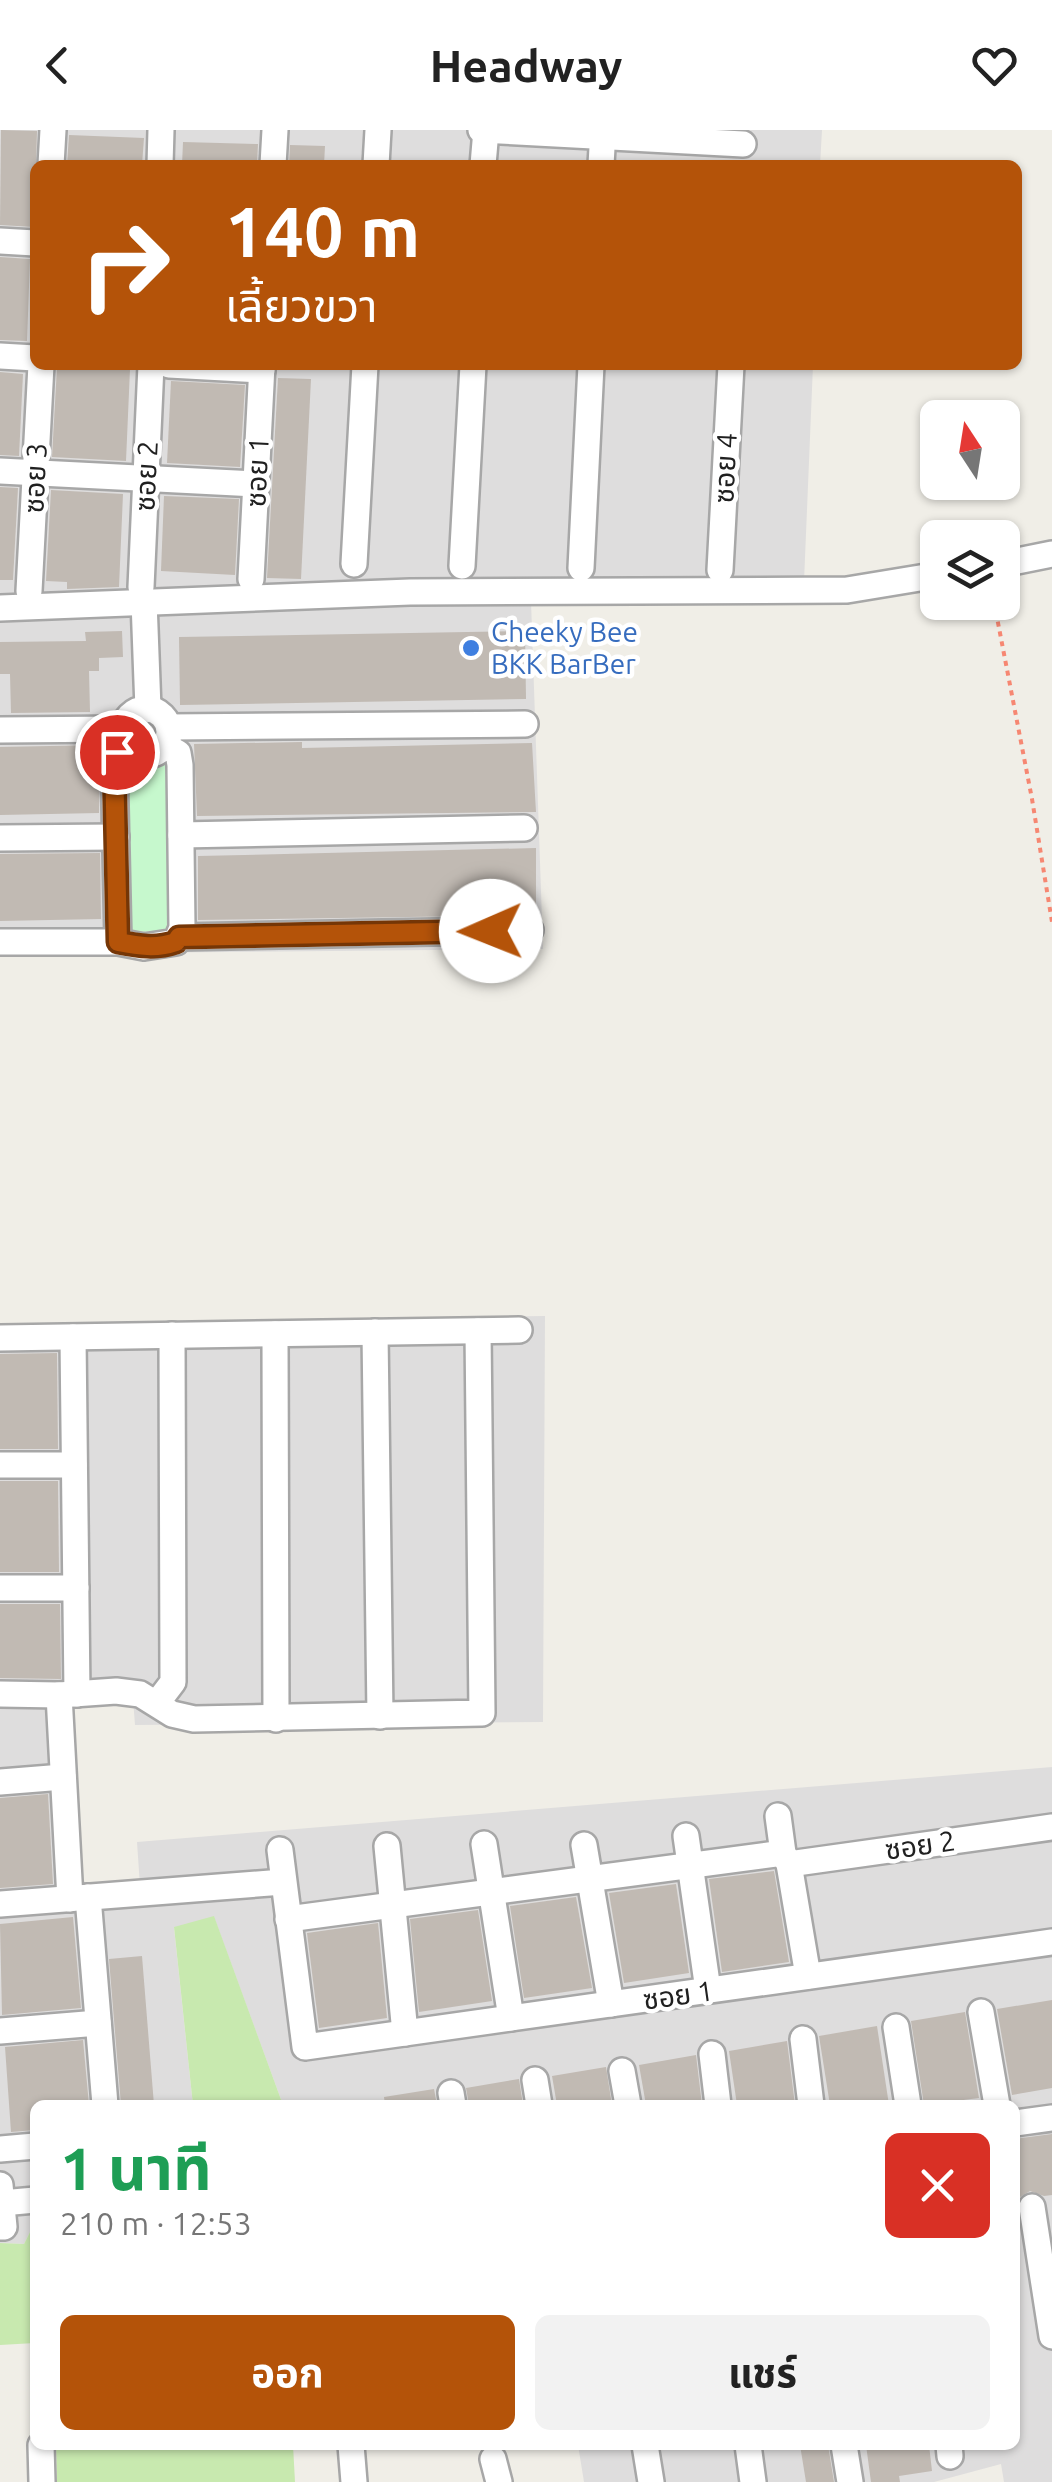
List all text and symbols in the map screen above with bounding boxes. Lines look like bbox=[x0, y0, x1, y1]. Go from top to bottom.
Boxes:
icon: back bbox=[30, 38, 85, 93]
icon: heart bbox=[967, 38, 1022, 93]
text: Headway bbox=[430, 40, 622, 91]
text: 140 m bbox=[225, 192, 420, 270]
icon: right bbox=[60, 200, 190, 330]
text: เลี้ยวขวา bbox=[225, 280, 377, 331]
north arrow bbox=[920, 400, 1020, 500]
map controls bbox=[920, 400, 1020, 620]
street label: ซอย 4 bbox=[707, 432, 742, 504]
street label: ซอย 1 bbox=[239, 436, 274, 508]
street label: ซอย 2 bbox=[128, 440, 163, 512]
street label: ซอย 3 bbox=[17, 442, 52, 514]
button: layers bbox=[920, 520, 1020, 620]
place label: Cheeky Bee BKK BarBer bbox=[491, 616, 638, 679]
marker: Cheeky Bee BKK BarBer bbox=[460, 637, 482, 659]
pin bbox=[75, 710, 160, 795]
icon: arrive bbox=[90, 725, 145, 780]
position arrow bbox=[439, 879, 543, 983]
street label: ซอย 2 bbox=[883, 1824, 957, 1865]
street label: ซอย 1 bbox=[641, 1974, 715, 2015]
button: close bbox=[885, 2133, 990, 2238]
text: 1 นาที bbox=[60, 2134, 212, 2201]
text: 210 m · 12:53 bbox=[60, 2205, 252, 2241]
button: ออก bbox=[60, 2315, 515, 2430]
button: แชร์ bbox=[535, 2315, 990, 2430]

